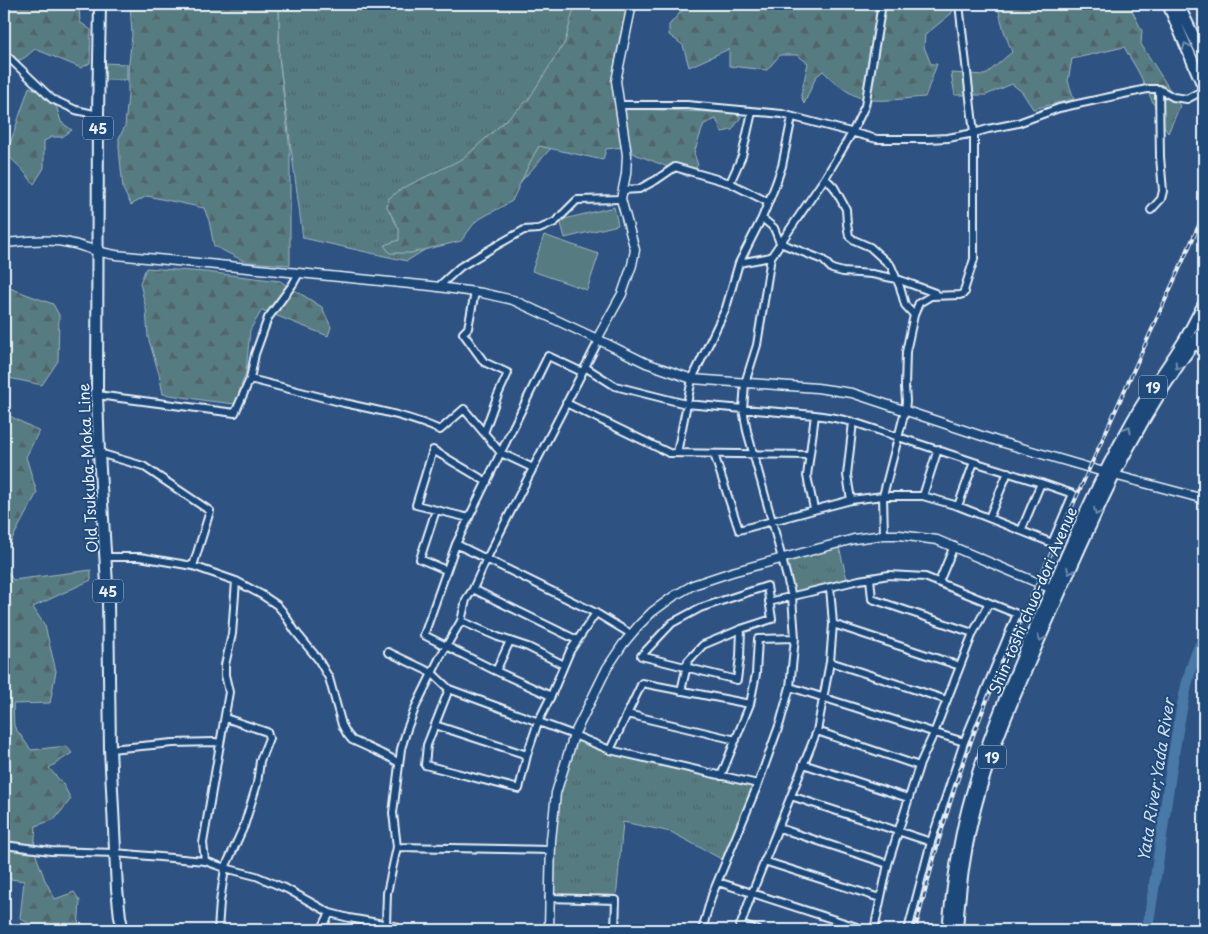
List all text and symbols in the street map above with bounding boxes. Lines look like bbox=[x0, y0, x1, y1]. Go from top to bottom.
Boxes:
one-way arrow bbox=[1181, 42, 1192, 51]
road number: 45 bbox=[83, 116, 113, 140]
one-way arrow bbox=[1175, 360, 1185, 369]
road number: 19 bbox=[1139, 376, 1167, 398]
street label: Old Tsukuba-Moka Line bbox=[71, 383, 103, 553]
one-way arrow bbox=[1121, 426, 1131, 435]
street label: Shin-toshi chuo-dori Avenue bbox=[982, 503, 1082, 697]
one-way arrow bbox=[1092, 507, 1103, 516]
one-way arrow bbox=[1065, 566, 1076, 575]
road number: 45 bbox=[93, 580, 123, 602]
one-way arrow bbox=[1036, 633, 1047, 642]
water label: Yata River;Yada River bbox=[1130, 694, 1180, 863]
road number: 19 bbox=[978, 746, 1006, 769]

